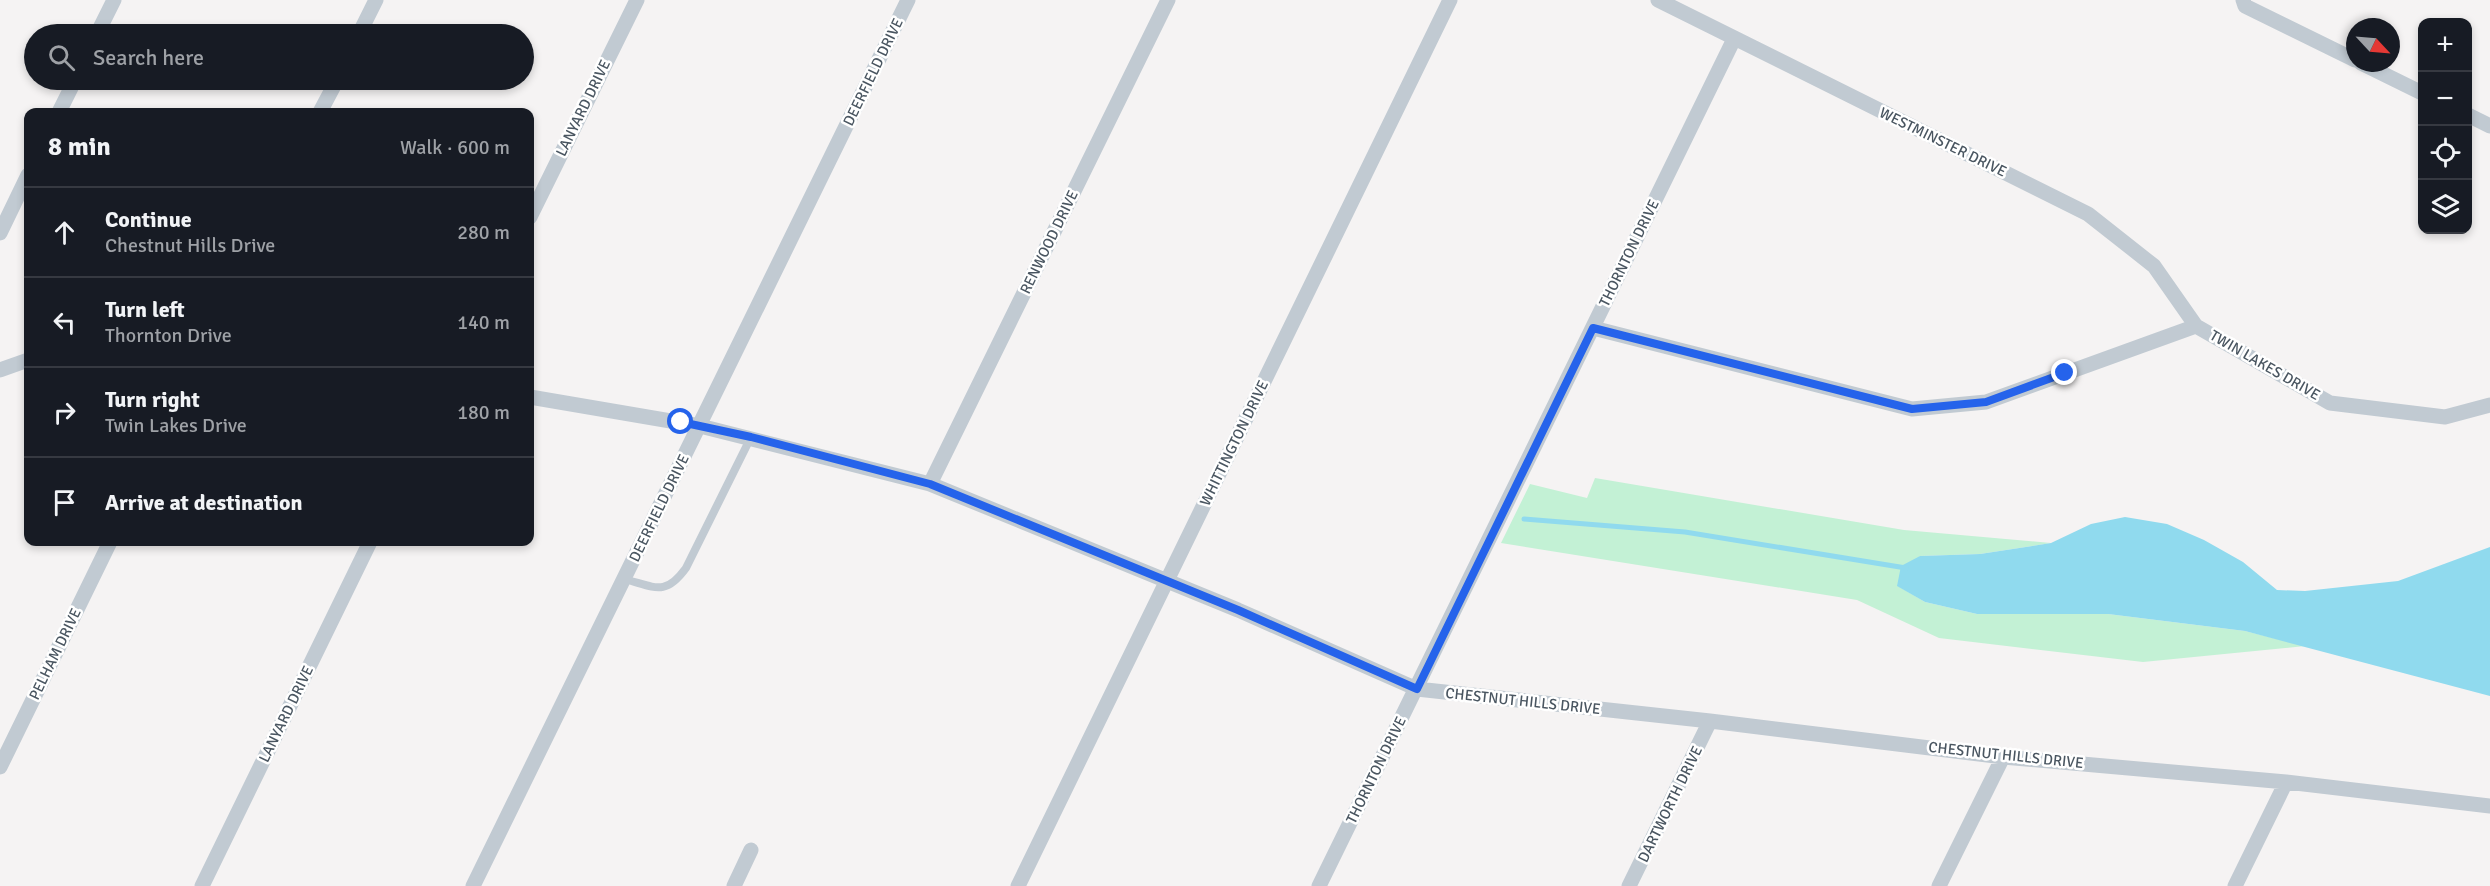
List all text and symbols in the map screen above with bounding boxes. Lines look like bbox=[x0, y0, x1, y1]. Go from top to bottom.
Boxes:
street label: DEERFIELD DRIVE bbox=[839, 15, 907, 129]
north arrow bbox=[2346, 18, 2400, 72]
map controls bbox=[2418, 18, 2472, 234]
button: + bbox=[2418, 18, 2472, 72]
search box bbox=[24, 24, 534, 90]
icon: search bbox=[45, 41, 78, 74]
text: Search here bbox=[93, 44, 204, 71]
street label: LANYARD DRIVE bbox=[552, 57, 614, 159]
button: − bbox=[2418, 72, 2472, 126]
street label: WESTMINSTER DRIVE bbox=[1876, 103, 2010, 181]
button: locate bbox=[2418, 126, 2472, 180]
text: 8 min bbox=[48, 131, 111, 163]
text: Walk · 600 m bbox=[400, 135, 510, 160]
button: layers bbox=[2418, 180, 2472, 234]
street label: RENWOOD DRIVE bbox=[1016, 187, 1082, 297]
street label: THORNTON DRIVE bbox=[1595, 196, 1663, 310]
text: Continue bbox=[105, 206, 192, 233]
icon: ahead bbox=[48, 216, 81, 249]
text: 280 m bbox=[457, 220, 510, 245]
text: Chestnut Hills Drive bbox=[105, 233, 275, 258]
text: Turn left bbox=[105, 296, 185, 323]
icon: left bbox=[48, 306, 81, 339]
text: 140 m bbox=[457, 310, 510, 335]
text: Thornton Drive bbox=[105, 323, 232, 348]
street label: TWIN LAKES DRIVE bbox=[2207, 326, 2323, 404]
route end bbox=[2051, 359, 2077, 385]
street label: WHITTINGTON DRIVE bbox=[1196, 377, 1272, 509]
text: Turn right bbox=[105, 386, 200, 413]
icon: right bbox=[48, 396, 81, 429]
text: 180 m bbox=[457, 400, 510, 425]
route start bbox=[667, 408, 693, 434]
text: Twin Lakes Drive bbox=[105, 413, 247, 438]
street label: DEERFIELD DRIVE bbox=[625, 451, 693, 565]
icon: arrive bbox=[48, 486, 81, 519]
text: Arrive at destination bbox=[105, 489, 302, 516]
street label: PELHAM DRIVE bbox=[25, 605, 85, 703]
street label: LANYARD DRIVE bbox=[255, 663, 317, 765]
street label: CHESTNUT HILLS DRIVE bbox=[1445, 684, 1601, 718]
street label: THORNTON DRIVE bbox=[1342, 713, 1410, 827]
street label: CHESTNUT HILLS DRIVE bbox=[1928, 738, 2084, 772]
street label: DARTWORTH DRIVE bbox=[1634, 743, 1706, 865]

